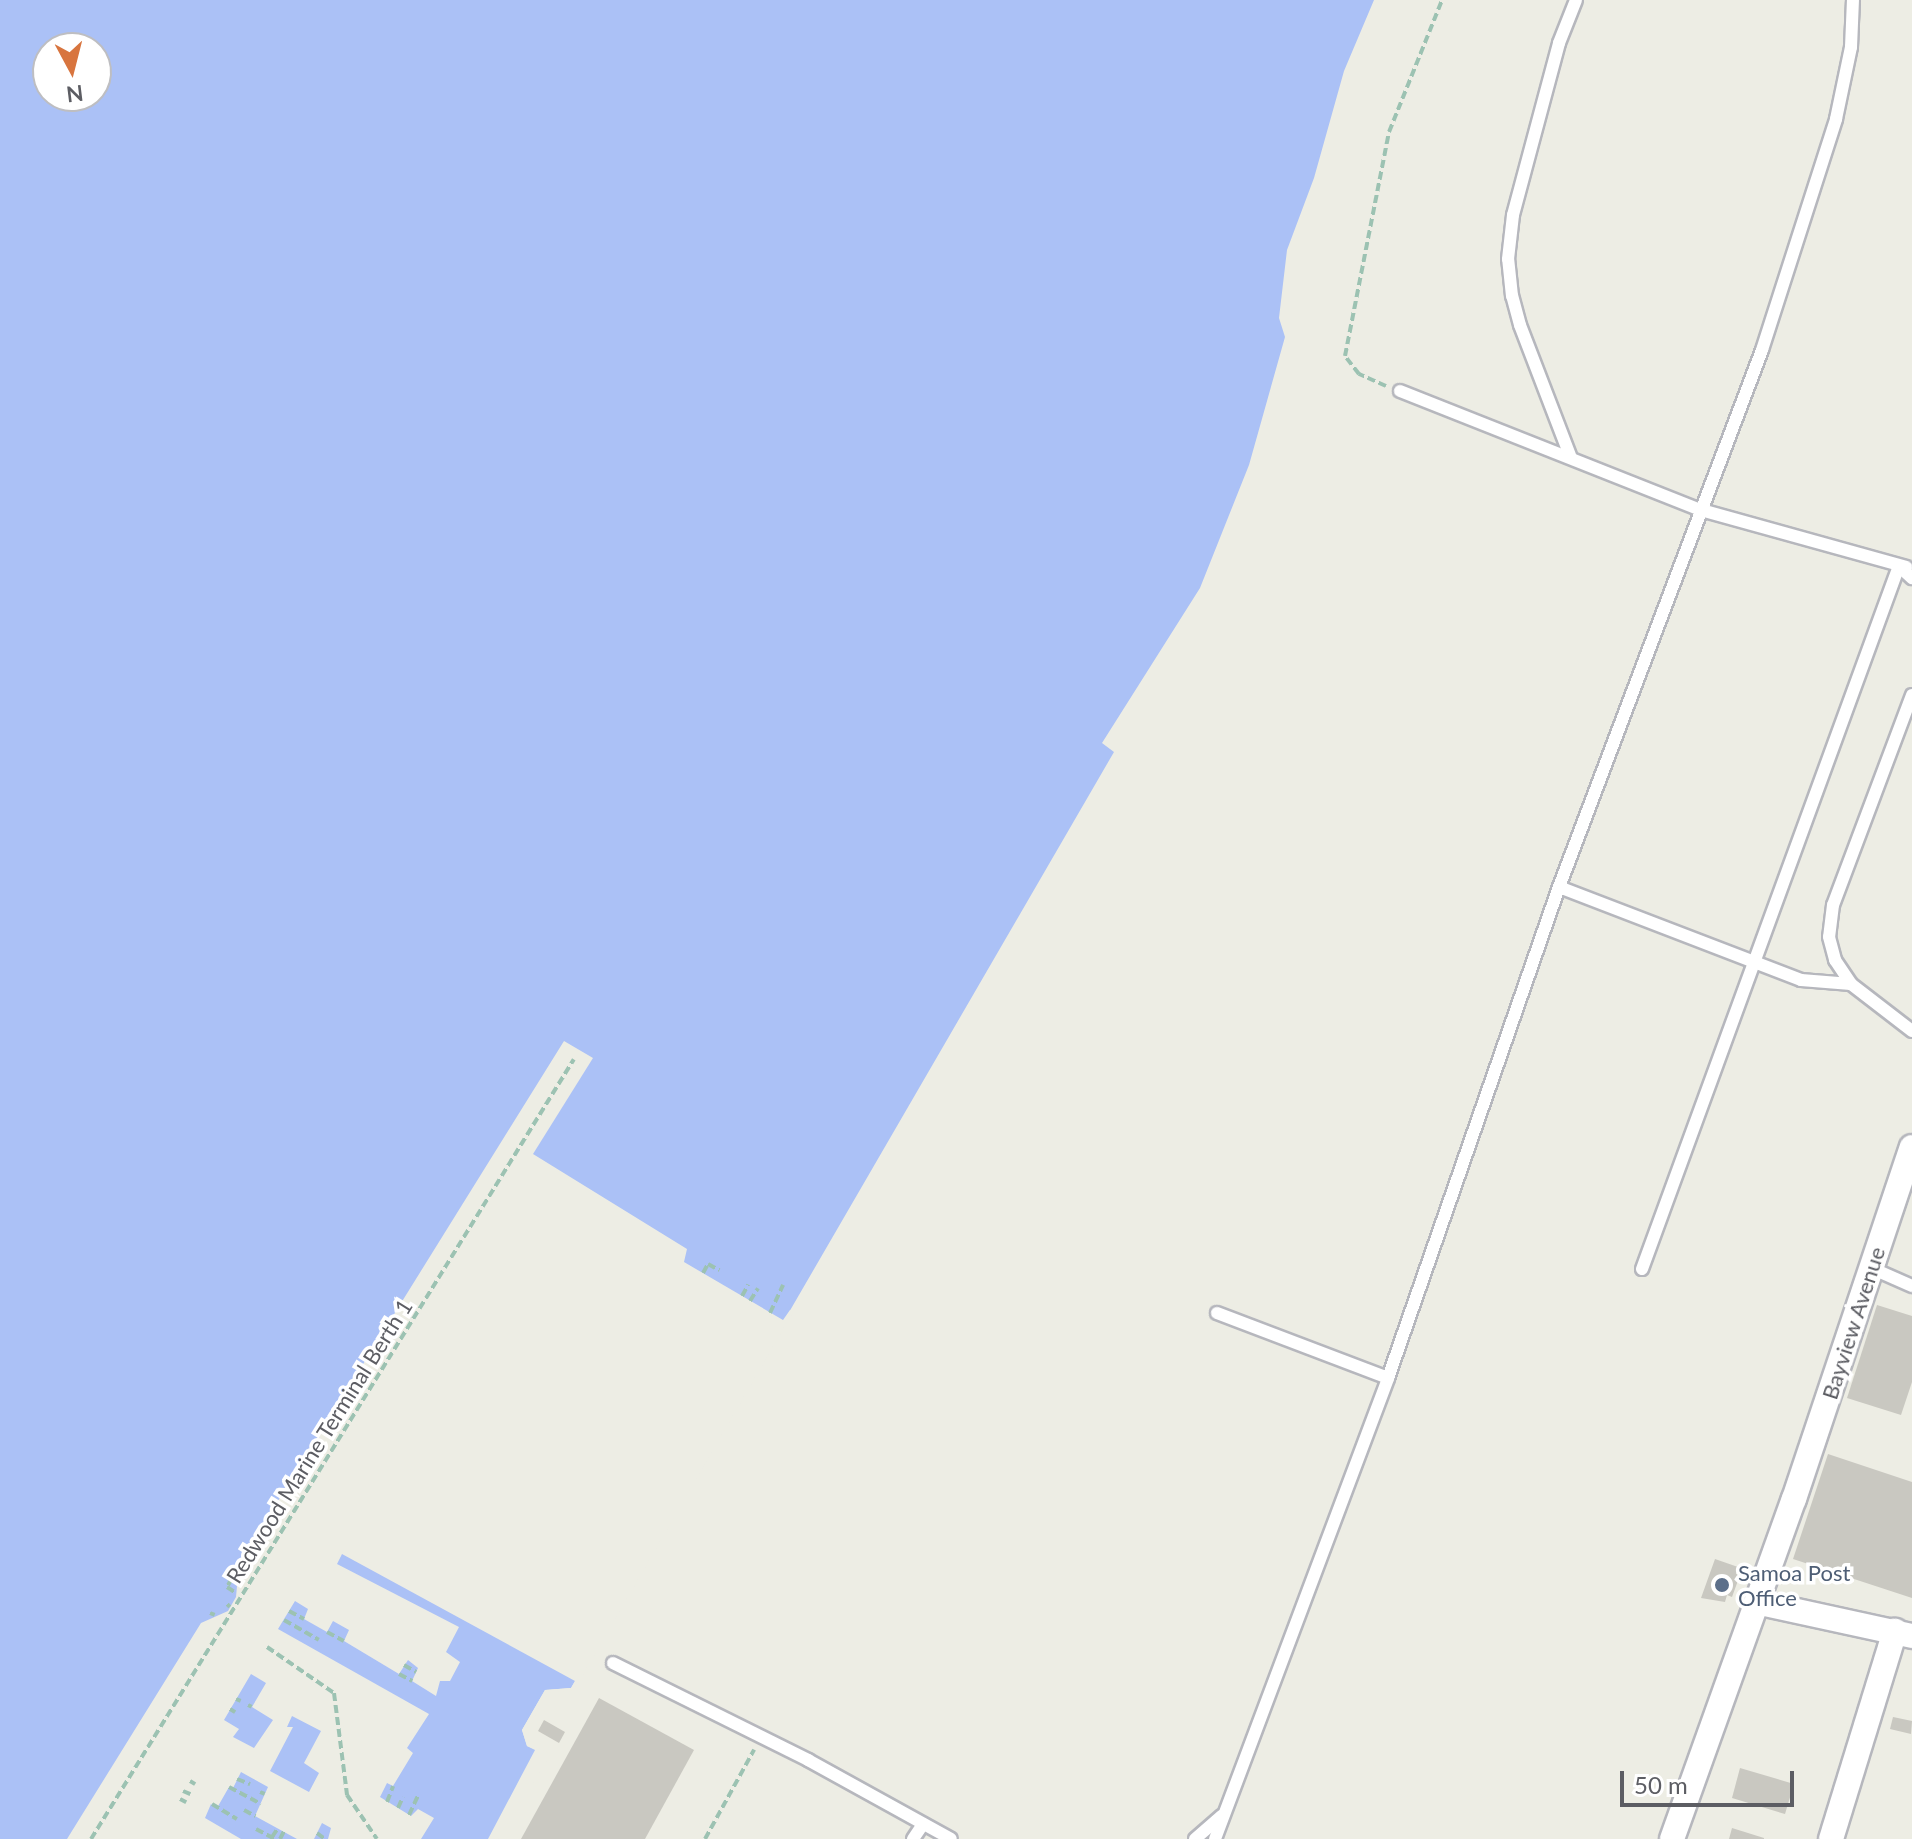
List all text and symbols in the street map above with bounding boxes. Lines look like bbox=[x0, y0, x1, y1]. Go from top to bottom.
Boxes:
north arrow bbox=[32, 32, 112, 112]
text: N bbox=[65, 80, 85, 109]
street label: Bayview Avenue bbox=[1816, 1243, 1890, 1403]
street label: Redwood Marine Terminal Berth 1 bbox=[220, 1294, 418, 1588]
place label: Samoa Post Office bbox=[1738, 1559, 1850, 1610]
marker: Samoa Post Office bbox=[1713, 1576, 1731, 1594]
scale bar bbox=[1624, 1755, 1798, 1805]
text: 50 m bbox=[1634, 1770, 1688, 1799]

